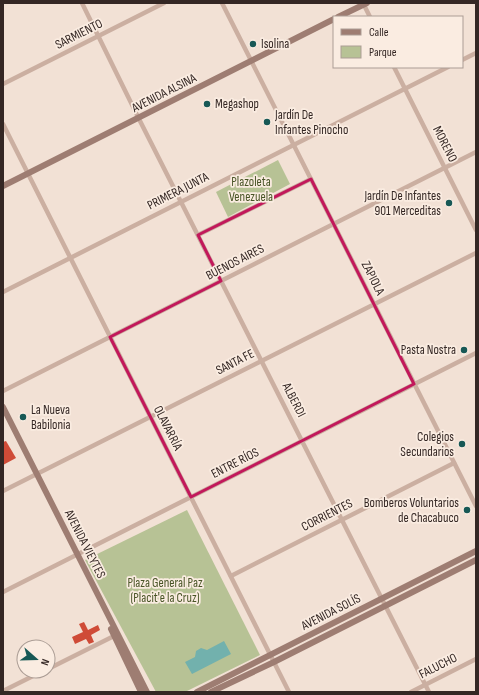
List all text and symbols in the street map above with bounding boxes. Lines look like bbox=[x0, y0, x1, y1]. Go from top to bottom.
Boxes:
street label: SARMIENTO bbox=[53, 15, 105, 53]
legend bbox=[333, 16, 463, 68]
text: Calle bbox=[369, 25, 389, 40]
place label: Isolina bbox=[261, 36, 289, 52]
marker: Isolina bbox=[248, 39, 258, 49]
text: Parque bbox=[369, 45, 397, 60]
street label: AVENIDA ALSINA bbox=[128, 70, 199, 117]
place label: Megashop bbox=[215, 96, 259, 112]
marker: Megashop bbox=[202, 99, 212, 109]
place label: Jardín De Infantes Pinocho bbox=[274, 107, 348, 138]
marker: Jardín De Infantes Pinocho bbox=[262, 117, 272, 127]
street label: MORENO bbox=[429, 123, 461, 165]
street label: PRIMERA JUNTA bbox=[145, 169, 212, 213]
park label: Plazoleta Venezuela bbox=[229, 174, 273, 205]
place label: Jardín De Infantes 901 Merceditas bbox=[363, 188, 441, 219]
marker: Jardín De Infantes 901 Merceditas bbox=[444, 198, 454, 208]
street label: BUENOS AIRES bbox=[203, 240, 267, 283]
street label: ZAPIOLA bbox=[358, 258, 388, 298]
place label: Pasta Nostra bbox=[401, 342, 456, 358]
marker: Pasta Nostra bbox=[459, 345, 469, 355]
street label: SANTA FE bbox=[213, 346, 257, 378]
street label: ALBERDI bbox=[278, 379, 309, 420]
place label: La Nueva Babilonia bbox=[31, 402, 70, 433]
street label: OLAVARRÍA bbox=[150, 403, 186, 453]
marker: La Nueva Babilonia bbox=[18, 412, 28, 422]
place label: Colegios Secundarios bbox=[400, 429, 454, 460]
marker: Colegios Secundarios bbox=[457, 439, 467, 449]
street label: ENTRE RÍOS bbox=[209, 444, 262, 482]
street label: CORRIENTES bbox=[299, 495, 356, 535]
place label: Bomberos Voluntarios de Chacabuco bbox=[364, 495, 459, 526]
marker: Bomberos Voluntarios de Chacabuco bbox=[462, 505, 472, 515]
street label: AVENIDA VIEYTES bbox=[60, 506, 109, 581]
park label: Plaza General Paz (Placit'e la Cruz) bbox=[127, 575, 203, 606]
street label: AVENIDA SOLÍS bbox=[298, 590, 364, 634]
north arrow bbox=[16, 639, 56, 679]
street label: FALUCHO bbox=[416, 650, 460, 682]
text: N bbox=[38, 657, 52, 667]

